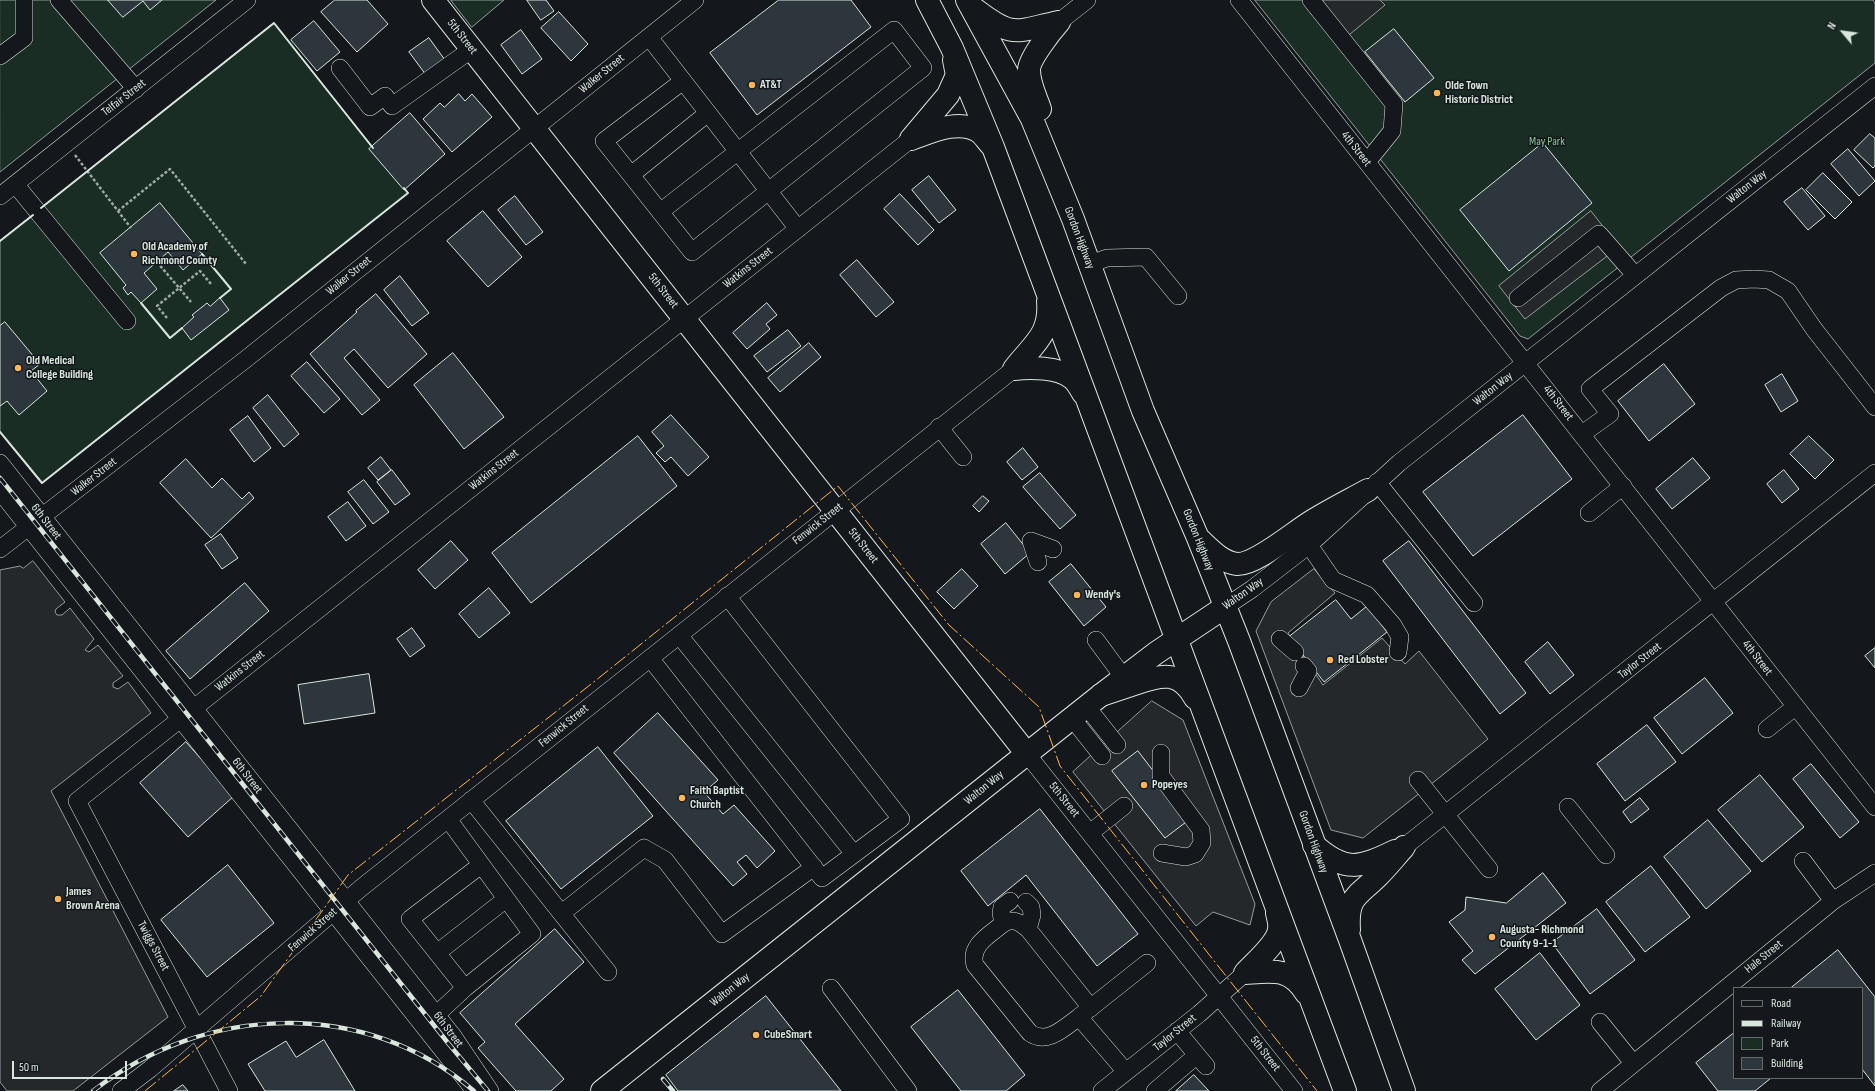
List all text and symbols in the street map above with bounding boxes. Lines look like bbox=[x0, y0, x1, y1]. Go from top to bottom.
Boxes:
north arrow bbox=[1823, 12, 1863, 52]
street label: 5th Street bbox=[444, 16, 480, 58]
text: N bbox=[1825, 20, 1839, 32]
street label: Walker Street bbox=[576, 51, 628, 97]
street label: Telfair Street bbox=[99, 76, 149, 120]
place label: AT&T bbox=[760, 78, 782, 92]
place label: Olde Town Historic District bbox=[1445, 79, 1513, 107]
marker: AT&T bbox=[747, 80, 757, 90]
marker: Olde Town Historic District bbox=[1432, 88, 1442, 98]
street label: 4th Street bbox=[1338, 128, 1374, 170]
park label: May Park bbox=[1529, 135, 1565, 149]
street label: Walton Way bbox=[1724, 167, 1770, 207]
street label: Gordon Highway bbox=[1061, 205, 1097, 271]
place label: Old Academy of Richmond County bbox=[142, 240, 217, 268]
street label: Watkins Street bbox=[720, 244, 776, 292]
marker: Old Academy of Richmond County bbox=[129, 249, 139, 259]
street label: Walker Street bbox=[323, 253, 375, 299]
street label: 5th Street bbox=[645, 270, 681, 312]
place label: Old Medical College Building bbox=[26, 354, 93, 382]
marker: Old Medical College Building bbox=[13, 363, 23, 373]
street label: Walton Way bbox=[1470, 369, 1516, 409]
street label: 4th Street bbox=[1540, 382, 1576, 424]
street label: Watkins Street bbox=[466, 446, 522, 494]
street label: Walker Street bbox=[68, 455, 120, 499]
street label: Fenwick Street bbox=[790, 500, 846, 548]
street label: 6th Street bbox=[28, 501, 64, 543]
street label: Gordon Highway bbox=[1179, 507, 1217, 573]
street label: 5th Street bbox=[845, 525, 881, 567]
street label: Walton Way bbox=[1220, 575, 1266, 613]
place label: Wendy's bbox=[1085, 588, 1121, 602]
marker: Wendy's bbox=[1072, 590, 1082, 600]
street label: 4th Street bbox=[1739, 637, 1775, 679]
street label: Taylor Street bbox=[1615, 640, 1665, 682]
street label: Watkins Street bbox=[212, 647, 268, 695]
place label: Red Lobster bbox=[1338, 653, 1388, 667]
marker: Red Lobster bbox=[1325, 655, 1335, 665]
street label: Fenwick Street bbox=[536, 702, 592, 750]
street label: 6th Street bbox=[229, 755, 265, 797]
street label: Walton Way bbox=[961, 768, 1007, 808]
place label: Popeyes bbox=[1152, 778, 1188, 792]
street label: 5th Street bbox=[1046, 780, 1082, 820]
marker: Popeyes bbox=[1139, 780, 1149, 790]
place label: Faith Baptist Church bbox=[690, 784, 744, 812]
marker: Faith Baptist Church bbox=[677, 793, 687, 803]
street label: Gordon Highway bbox=[1295, 809, 1331, 875]
place label: James Brown Arena bbox=[66, 885, 120, 913]
marker: James Brown Arena bbox=[53, 894, 63, 904]
street label: Fenwick Street bbox=[286, 905, 340, 955]
street label: Twiggs Street bbox=[134, 919, 172, 973]
place label: Augusta- Richmond County 9-1-1 bbox=[1500, 923, 1584, 951]
marker: Augusta- Richmond County 9-1-1 bbox=[1487, 932, 1497, 942]
street label: Hale Street bbox=[1742, 937, 1786, 977]
street label: Walton Way bbox=[707, 970, 753, 1010]
legend bbox=[1733, 987, 1863, 1079]
text: Road bbox=[1771, 996, 1791, 1011]
street label: 6th Street bbox=[430, 1009, 466, 1051]
street label: Taylor Street bbox=[1151, 1011, 1199, 1055]
text: Railway bbox=[1771, 1016, 1801, 1031]
place label: CubeSmart bbox=[764, 1028, 812, 1042]
marker: CubeSmart bbox=[751, 1030, 761, 1040]
street label: 5th Street bbox=[1247, 1033, 1283, 1075]
text: Park bbox=[1771, 1036, 1789, 1051]
scale bar bbox=[14, 1053, 129, 1079]
text: Building bbox=[1771, 1056, 1803, 1071]
text: 50 m bbox=[19, 1060, 39, 1075]

